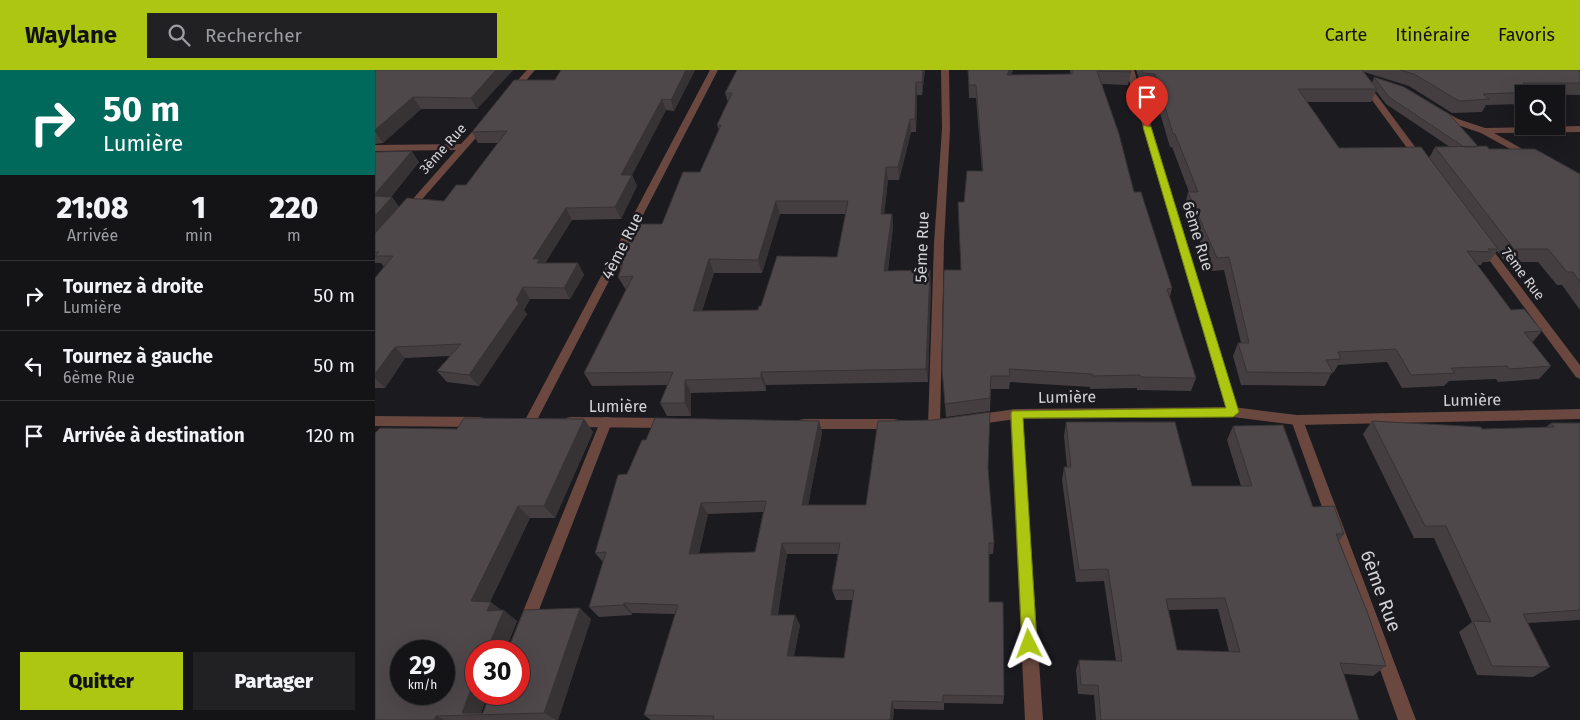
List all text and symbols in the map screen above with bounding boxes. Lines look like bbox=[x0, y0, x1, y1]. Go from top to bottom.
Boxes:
search box bbox=[147, 13, 497, 58]
text: Waylane bbox=[25, 21, 117, 49]
icon: search bbox=[165, 21, 193, 49]
text: Rechercher bbox=[205, 24, 302, 47]
text: Carte bbox=[1325, 24, 1367, 46]
text: Itinéraire bbox=[1395, 24, 1470, 46]
text: Favoris bbox=[1498, 24, 1555, 46]
pin bbox=[1126, 76, 1168, 127]
icon: arrive bbox=[1133, 83, 1161, 111]
map controls bbox=[1515, 85, 1565, 135]
button: search bbox=[1515, 85, 1565, 135]
text: 50 m bbox=[103, 88, 180, 130]
icon: right bbox=[20, 90, 85, 155]
street label: 3ème Rue bbox=[416, 120, 470, 178]
text: Lumière bbox=[103, 130, 183, 157]
text: 21:08 bbox=[57, 190, 129, 226]
text: 1 bbox=[192, 190, 206, 226]
text: 220 bbox=[269, 190, 318, 226]
street label: 6ème Rue bbox=[1178, 199, 1218, 273]
street label: 4ème Rue bbox=[597, 210, 647, 282]
street label: 5ème Rue bbox=[911, 211, 933, 283]
text: Arrivée bbox=[67, 226, 118, 245]
text: min bbox=[185, 226, 213, 245]
text: m bbox=[287, 226, 301, 245]
street label: 7ème Rue bbox=[1498, 245, 1548, 303]
text: Tournez à droite bbox=[63, 275, 204, 298]
icon: right bbox=[20, 282, 48, 310]
text: 50 m bbox=[314, 284, 355, 307]
text: Lumière bbox=[63, 298, 121, 317]
text: Tournez à gauche bbox=[63, 345, 213, 368]
icon: left bbox=[20, 352, 48, 380]
text: 50 m bbox=[314, 354, 355, 377]
text: 6ème Rue bbox=[63, 368, 135, 387]
street label: Lumière bbox=[1038, 387, 1096, 407]
street label: Lumière bbox=[1443, 390, 1501, 410]
street label: Lumière bbox=[589, 397, 647, 416]
icon: arrive bbox=[20, 422, 48, 450]
text: Arrivée à destination bbox=[63, 424, 245, 447]
text: 120 m bbox=[305, 424, 355, 447]
street label: 6ème Rue bbox=[1356, 547, 1406, 635]
position arrow bbox=[1002, 617, 1054, 669]
speed limit sign: 30 bbox=[465, 640, 530, 705]
text: 29 bbox=[409, 651, 436, 681]
button: Quitter bbox=[20, 652, 183, 710]
button: Partager bbox=[193, 652, 355, 710]
text: km/h bbox=[408, 678, 437, 692]

